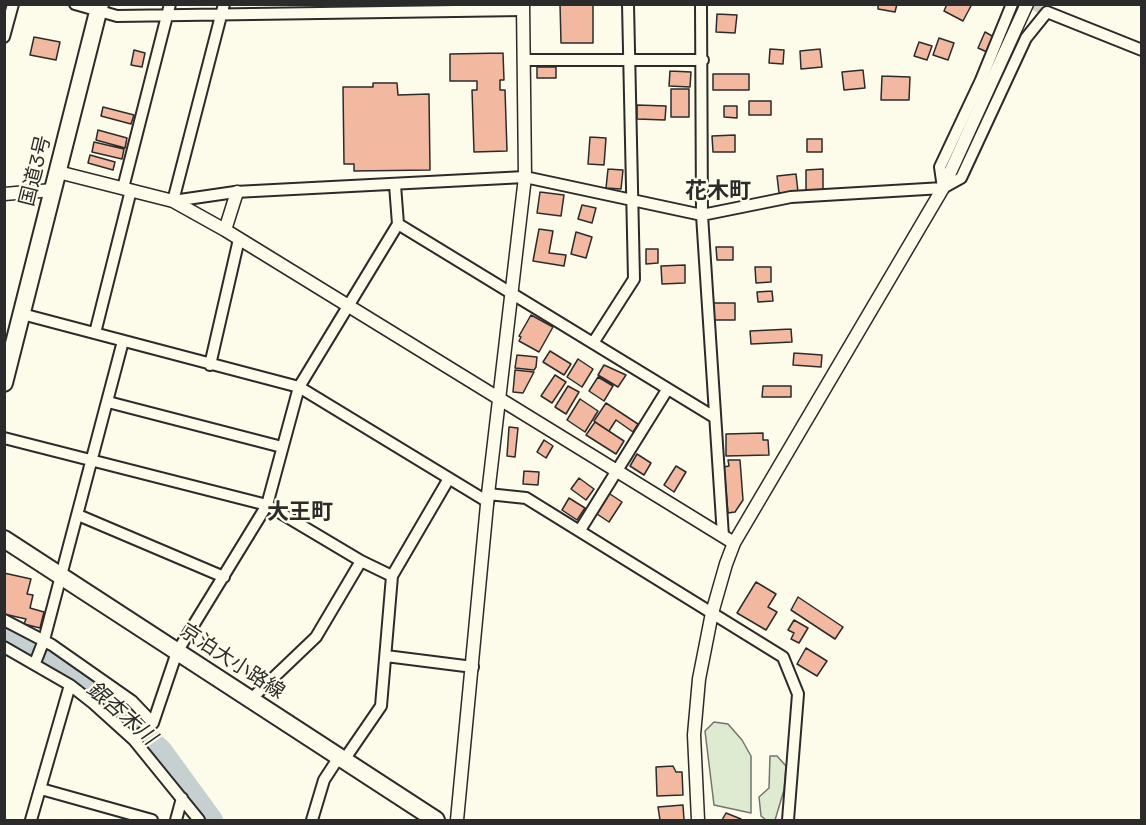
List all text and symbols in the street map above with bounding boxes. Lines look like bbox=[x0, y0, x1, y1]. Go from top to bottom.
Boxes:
street label: 国道3号 bbox=[16, 133, 56, 209]
district label: 花木町 bbox=[685, 179, 751, 205]
district label: 大王町 bbox=[267, 500, 333, 526]
street label: 京泊大小路線 bbox=[175, 619, 289, 705]
water label: 銀杏木川 bbox=[81, 677, 161, 751]

